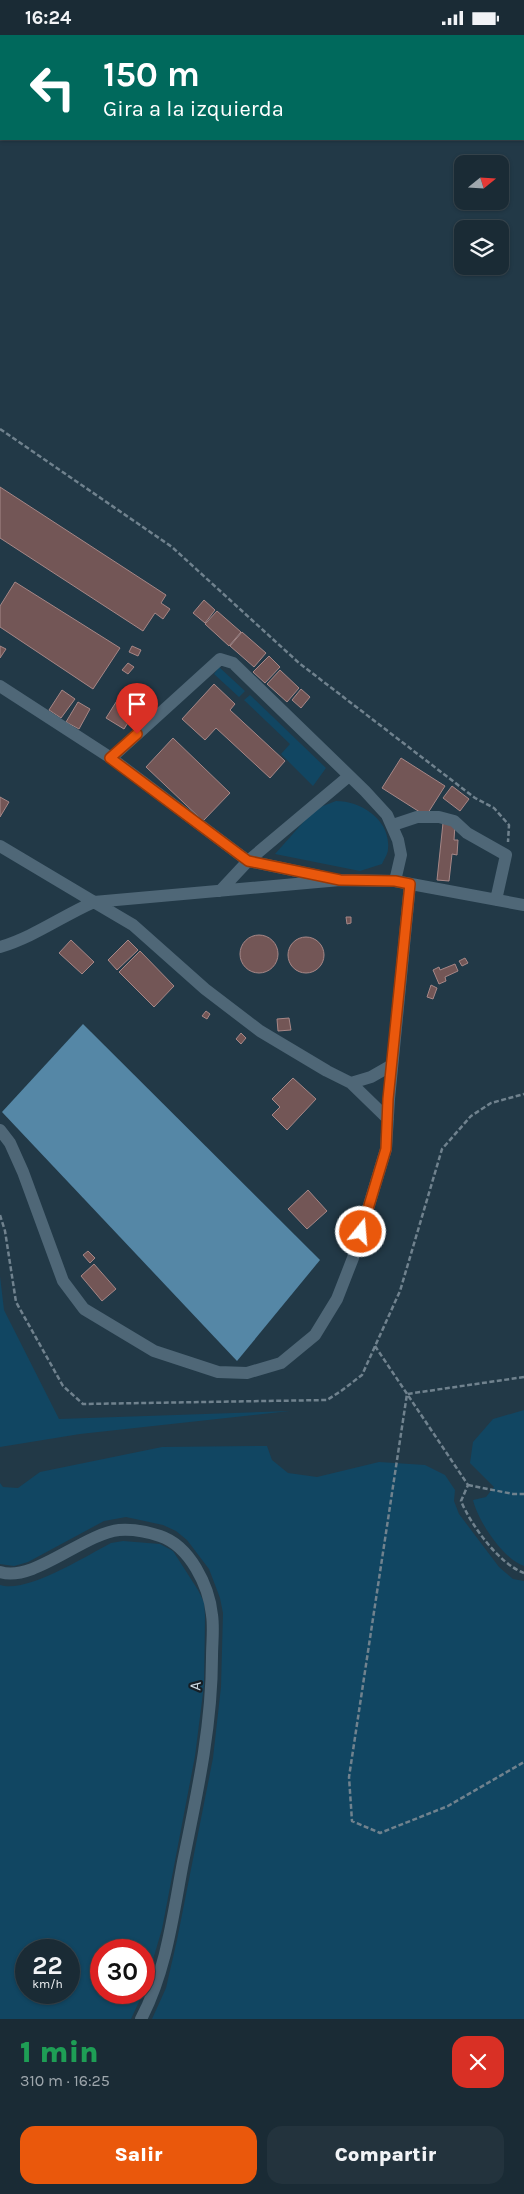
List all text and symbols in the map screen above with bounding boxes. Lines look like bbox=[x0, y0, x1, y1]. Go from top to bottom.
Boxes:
text: 16:24 bbox=[25, 7, 71, 29]
text: 150 m bbox=[103, 54, 200, 95]
icon: left bbox=[20, 55, 85, 120]
text: Gira a la izquierda bbox=[103, 96, 284, 122]
north arrow bbox=[454, 155, 509, 210]
map controls bbox=[454, 155, 509, 275]
button: layers bbox=[454, 220, 509, 275]
pin bbox=[116, 683, 158, 734]
icon: arrive bbox=[123, 690, 151, 718]
position arrow bbox=[334, 1205, 386, 1257]
street label: A bbox=[185, 1681, 205, 1691]
speed limit sign: 30 bbox=[90, 1939, 155, 2004]
text: 22 bbox=[32, 1951, 63, 1980]
text: km/h bbox=[32, 1977, 63, 1991]
text: 1 min bbox=[20, 2034, 99, 2070]
button: close bbox=[452, 2036, 504, 2088]
text: 310 m · 16:25 bbox=[20, 2071, 110, 2090]
button: Salir bbox=[20, 2126, 257, 2184]
button: Compartir bbox=[267, 2126, 504, 2184]

